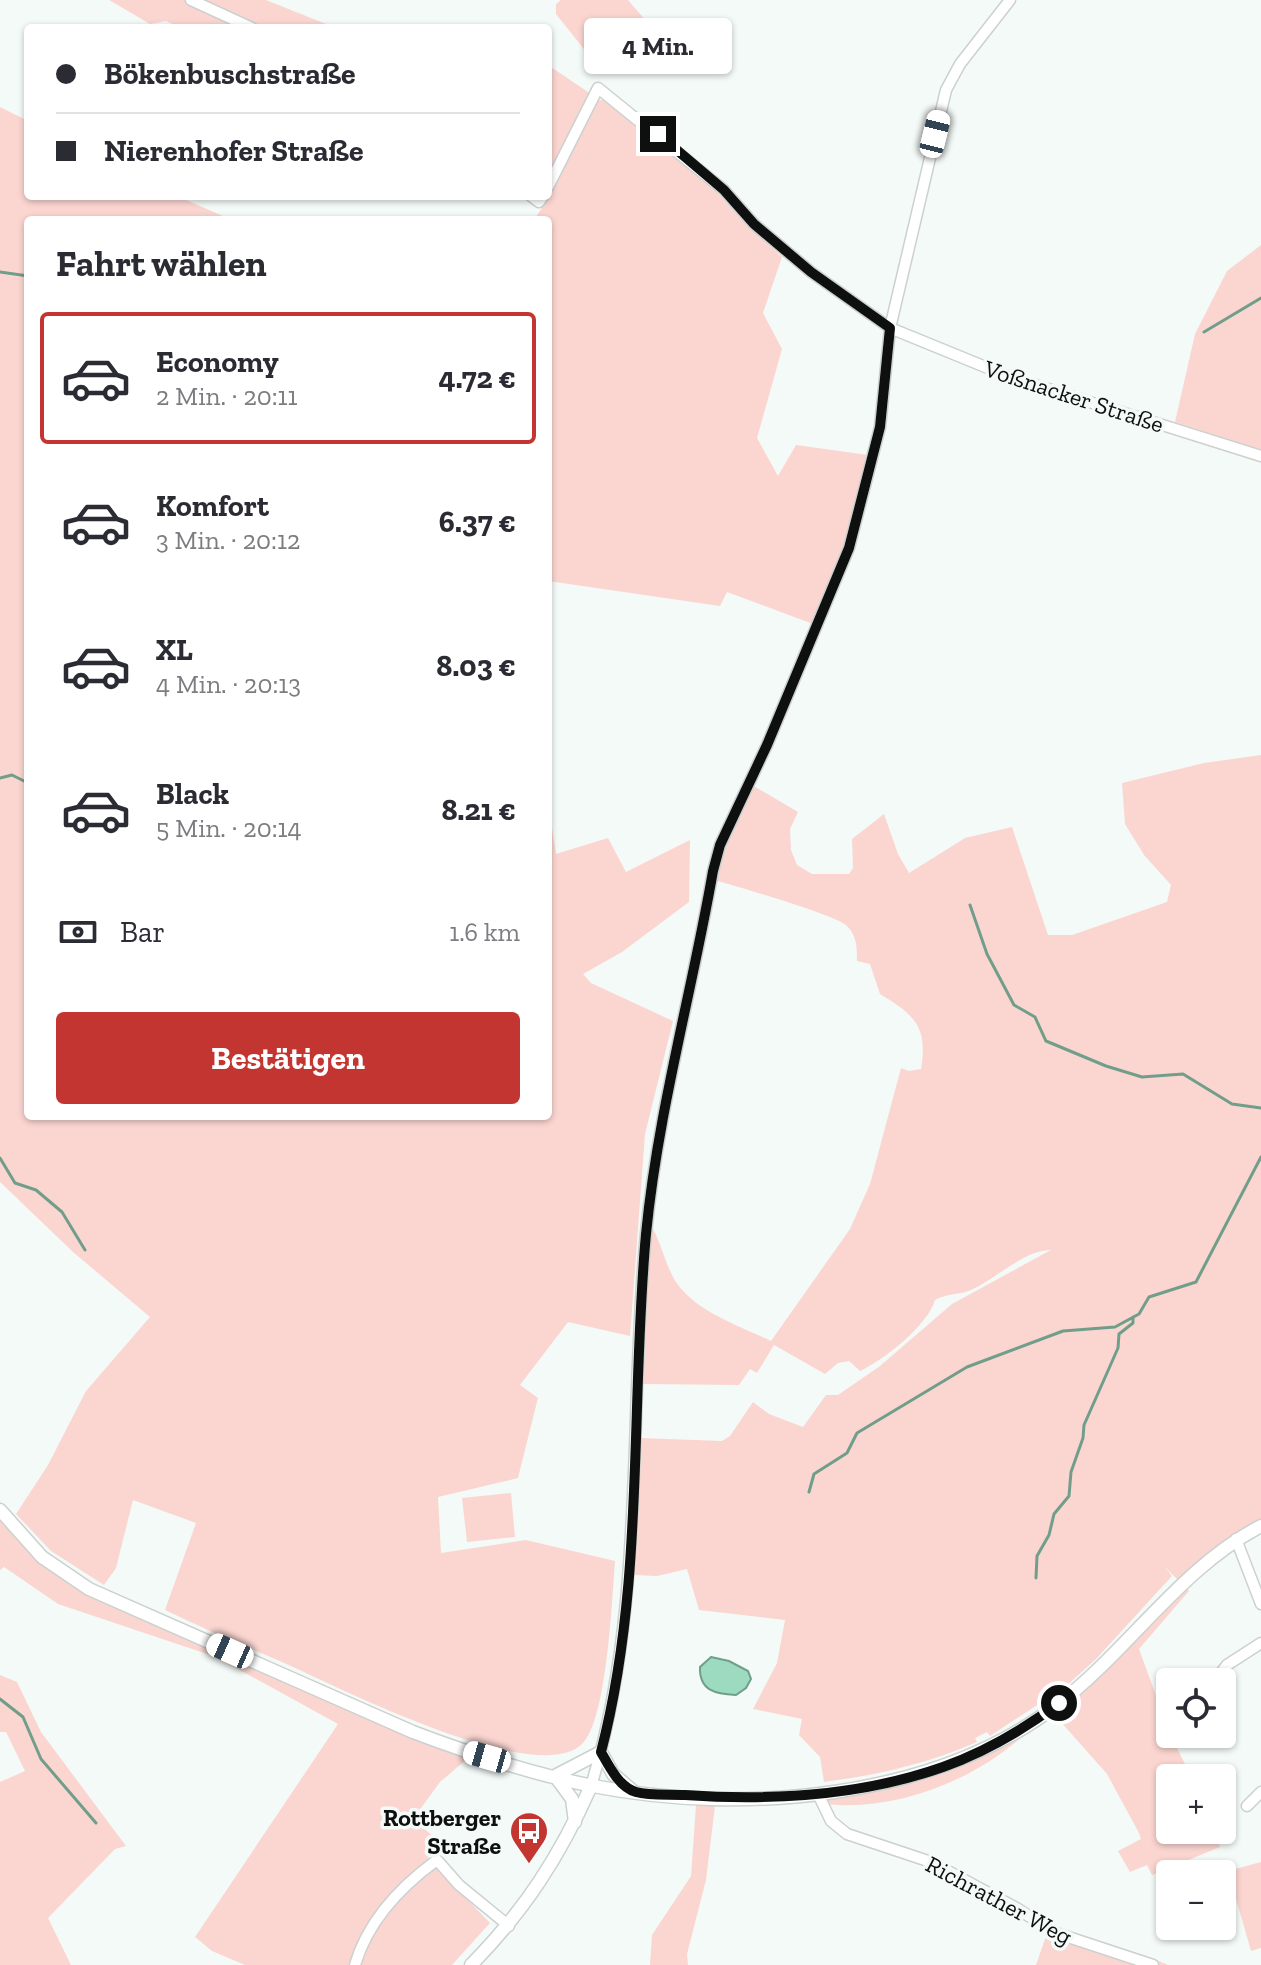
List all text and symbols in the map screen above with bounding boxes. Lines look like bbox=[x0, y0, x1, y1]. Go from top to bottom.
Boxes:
callout: 4 Min. bbox=[584, 18, 732, 74]
text: 4 Min. bbox=[622, 30, 694, 62]
text: Bökenbuschstraße bbox=[104, 56, 356, 92]
car bbox=[918, 108, 952, 160]
route end bbox=[640, 116, 676, 152]
text: Nierenhofer Straße bbox=[104, 133, 363, 169]
text: Fahrt wählen bbox=[56, 242, 267, 285]
icon: car bbox=[60, 342, 132, 414]
text: Economy bbox=[156, 344, 279, 380]
street label: Voßnacker Straße bbox=[980, 353, 1167, 439]
text: 4.72 € bbox=[439, 360, 516, 396]
text: 2 Min. · 20:11 bbox=[156, 380, 298, 412]
icon: car bbox=[60, 486, 132, 558]
text: Komfort bbox=[156, 488, 269, 524]
text: 6.37 € bbox=[439, 504, 516, 540]
text: 3 Min. · 20:12 bbox=[156, 524, 300, 556]
icon: car bbox=[60, 630, 132, 702]
text: XL bbox=[156, 632, 193, 668]
text: 8.03 € bbox=[436, 648, 516, 684]
text: 4 Min. · 20:13 bbox=[156, 668, 301, 700]
icon: car bbox=[60, 774, 132, 846]
text: Black bbox=[156, 776, 229, 812]
text: 8.21 € bbox=[441, 792, 516, 828]
text: 5 Min. · 20:14 bbox=[156, 812, 302, 844]
icon: cash bbox=[56, 910, 100, 954]
text: Bar bbox=[120, 914, 165, 950]
text: 1.6 km bbox=[449, 916, 520, 948]
button: Bestätigen bbox=[56, 1012, 520, 1104]
car bbox=[203, 1630, 257, 1672]
map controls bbox=[1156, 1668, 1236, 1940]
button: locate bbox=[1156, 1668, 1236, 1748]
route start bbox=[1041, 1685, 1077, 1721]
car bbox=[461, 1739, 513, 1775]
button: + bbox=[1156, 1764, 1236, 1844]
place label: Rottberger Straße bbox=[383, 1803, 501, 1860]
bus stop icon: Rottberger Straße bbox=[508, 1810, 550, 1865]
street label: Richrather Weg bbox=[921, 1849, 1077, 1951]
button: − bbox=[1156, 1860, 1236, 1940]

